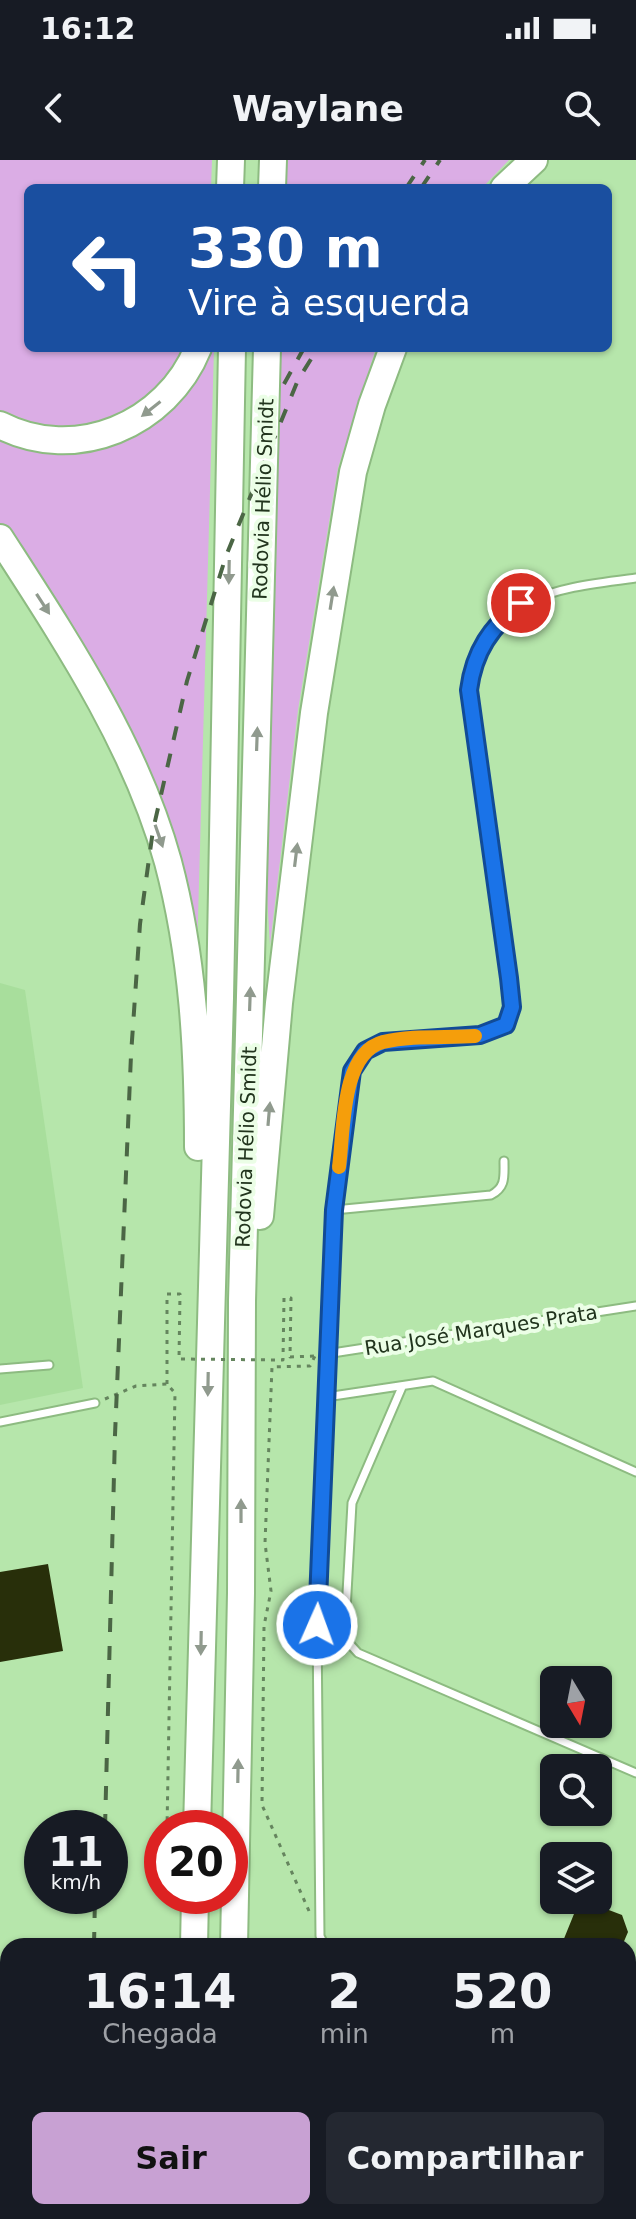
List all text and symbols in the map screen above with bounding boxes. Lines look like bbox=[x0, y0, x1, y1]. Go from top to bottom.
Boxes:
text: 16:12 bbox=[40, 11, 136, 46]
icon: back bbox=[32, 86, 76, 130]
icon: search bbox=[560, 86, 604, 130]
text: Waylane bbox=[232, 88, 404, 129]
text: 330 m bbox=[188, 215, 383, 280]
icon: left bbox=[56, 216, 160, 320]
text: Vire à esquerda bbox=[188, 282, 471, 323]
street label: Rodovia Hélio Smidt bbox=[247, 398, 279, 600]
one-way arrow bbox=[141, 400, 161, 416]
one-way arrow bbox=[223, 560, 235, 585]
pin bbox=[487, 569, 555, 637]
icon: arrive bbox=[499, 581, 543, 625]
one-way arrow bbox=[326, 585, 338, 610]
one-way arrow bbox=[35, 593, 49, 615]
one-way arrow bbox=[250, 726, 263, 751]
one-way arrow bbox=[154, 824, 166, 848]
one-way arrow bbox=[290, 842, 303, 867]
one-way arrow bbox=[243, 986, 256, 1011]
street label: Rodovia Hélio Smidt bbox=[230, 1046, 262, 1248]
one-way arrow bbox=[262, 1101, 275, 1126]
street label: Rua José Marques Prata bbox=[363, 1300, 599, 1360]
one-way arrow bbox=[201, 1372, 214, 1397]
one-way arrow bbox=[235, 1498, 247, 1523]
position arrow bbox=[275, 1583, 359, 1667]
one-way arrow bbox=[195, 1631, 208, 1656]
north arrow bbox=[540, 1666, 612, 1738]
map controls bbox=[540, 1666, 612, 1914]
button: search bbox=[540, 1754, 612, 1826]
one-way arrow bbox=[231, 1758, 244, 1783]
speed limit sign: 20 bbox=[144, 1810, 248, 1914]
text: 11 bbox=[48, 1829, 104, 1875]
button: layers bbox=[540, 1842, 612, 1914]
text: km/h bbox=[51, 1870, 101, 1894]
text: 16:14 bbox=[83, 1963, 236, 2019]
text: 2 bbox=[328, 1963, 361, 2019]
text: 520 bbox=[452, 1963, 552, 2019]
text: Chegada bbox=[102, 2019, 218, 2049]
text: min bbox=[320, 2019, 369, 2049]
text: m bbox=[490, 2019, 515, 2049]
button: Sair bbox=[32, 2112, 310, 2204]
button: Compartilhar bbox=[326, 2112, 604, 2204]

